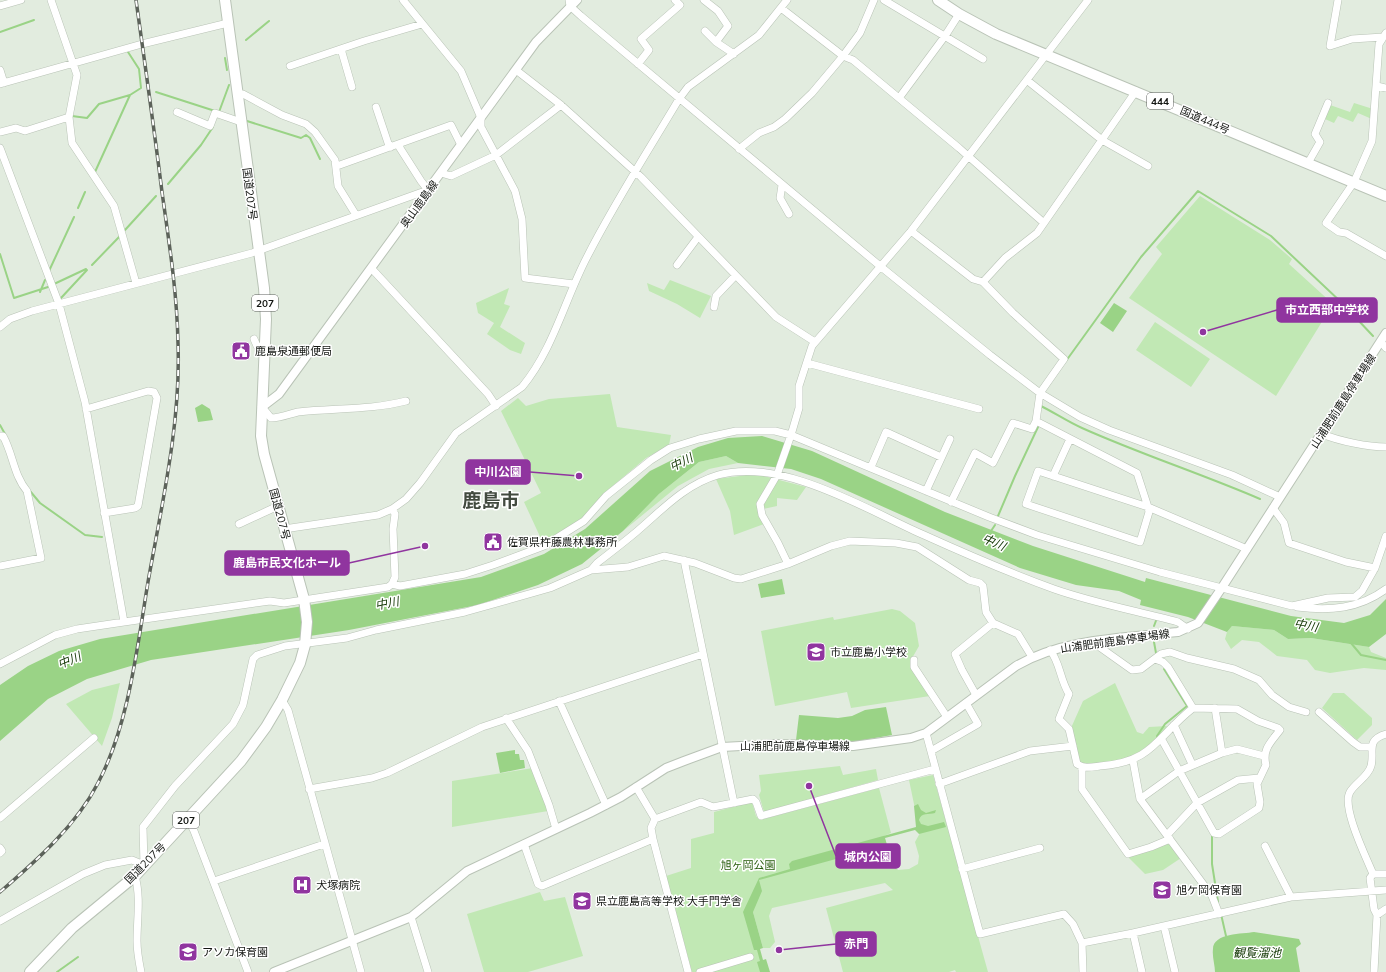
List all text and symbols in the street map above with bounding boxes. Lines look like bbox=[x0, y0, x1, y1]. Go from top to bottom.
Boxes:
road number: 444 bbox=[1147, 93, 1173, 109]
street label: 国道444号 bbox=[1178, 103, 1232, 137]
street label: 国道207号 bbox=[240, 167, 260, 221]
street label: 奥山鹿島線 bbox=[397, 178, 441, 230]
road number: 207 bbox=[252, 295, 278, 311]
callout: 市立西部中学校 bbox=[1277, 298, 1377, 322]
text: 市立西部中学校 bbox=[1285, 302, 1369, 317]
public building icon: 鹿島泉通郵便局 bbox=[230, 340, 252, 362]
place label: 鹿島泉通郵便局 bbox=[255, 344, 332, 358]
street label: 山浦肥前鹿島停車場線 bbox=[1307, 351, 1379, 451]
water label: 中川 bbox=[667, 449, 697, 474]
callout: 中川公園 bbox=[466, 460, 530, 484]
text: 中川公園 bbox=[474, 464, 522, 479]
street label: 国道207号 bbox=[266, 487, 294, 541]
district label: 鹿島市 bbox=[462, 488, 520, 512]
water label: 中川 bbox=[980, 530, 1010, 555]
public building icon: 佐賀県杵藤農林事務所 bbox=[482, 531, 504, 553]
place label: 佐賀県杵藤農林事務所 bbox=[507, 535, 618, 549]
callout: 鹿島市民文化ホール bbox=[225, 551, 349, 575]
text: 鹿島市民文化ホール bbox=[233, 555, 341, 570]
water label: 中川 bbox=[374, 593, 402, 613]
water label: 中川 bbox=[1293, 616, 1321, 635]
street label: 山浦肥前鹿島停車場線 bbox=[1060, 626, 1170, 656]
school or university icon: 市立鹿島小学校 bbox=[805, 641, 827, 663]
place label: 市立鹿島小学校 bbox=[830, 645, 907, 659]
water label: 中川 bbox=[55, 648, 85, 672]
street label: 山浦肥前鹿島停車場線 bbox=[740, 739, 850, 753]
road number: 207 bbox=[173, 812, 199, 828]
street label: 国道207号 bbox=[121, 839, 169, 887]
callout: 城内公園 bbox=[836, 844, 900, 868]
text: 城内公園 bbox=[844, 849, 892, 864]
park label: 旭ヶ岡公園 bbox=[721, 858, 776, 872]
hospital icon: 犬塚病院 bbox=[291, 874, 313, 896]
place label: 犬塚病院 bbox=[316, 878, 360, 892]
school or university icon: 旭ケ岡保育園 bbox=[1151, 879, 1173, 901]
place label: 旭ケ岡保育園 bbox=[1176, 883, 1242, 897]
school or university icon: 県立鹿島高等学校 大手門学舎 bbox=[571, 890, 593, 912]
place label: 県立鹿島高等学校 大手門学舎 bbox=[596, 894, 742, 908]
callout: 赤門 bbox=[836, 932, 876, 956]
text: 赤門 bbox=[844, 936, 868, 951]
school or university icon: アソカ保育園 bbox=[177, 941, 199, 963]
place label: アソカ保育園 bbox=[202, 945, 268, 959]
water label: 観覧溜池 bbox=[1233, 945, 1282, 960]

